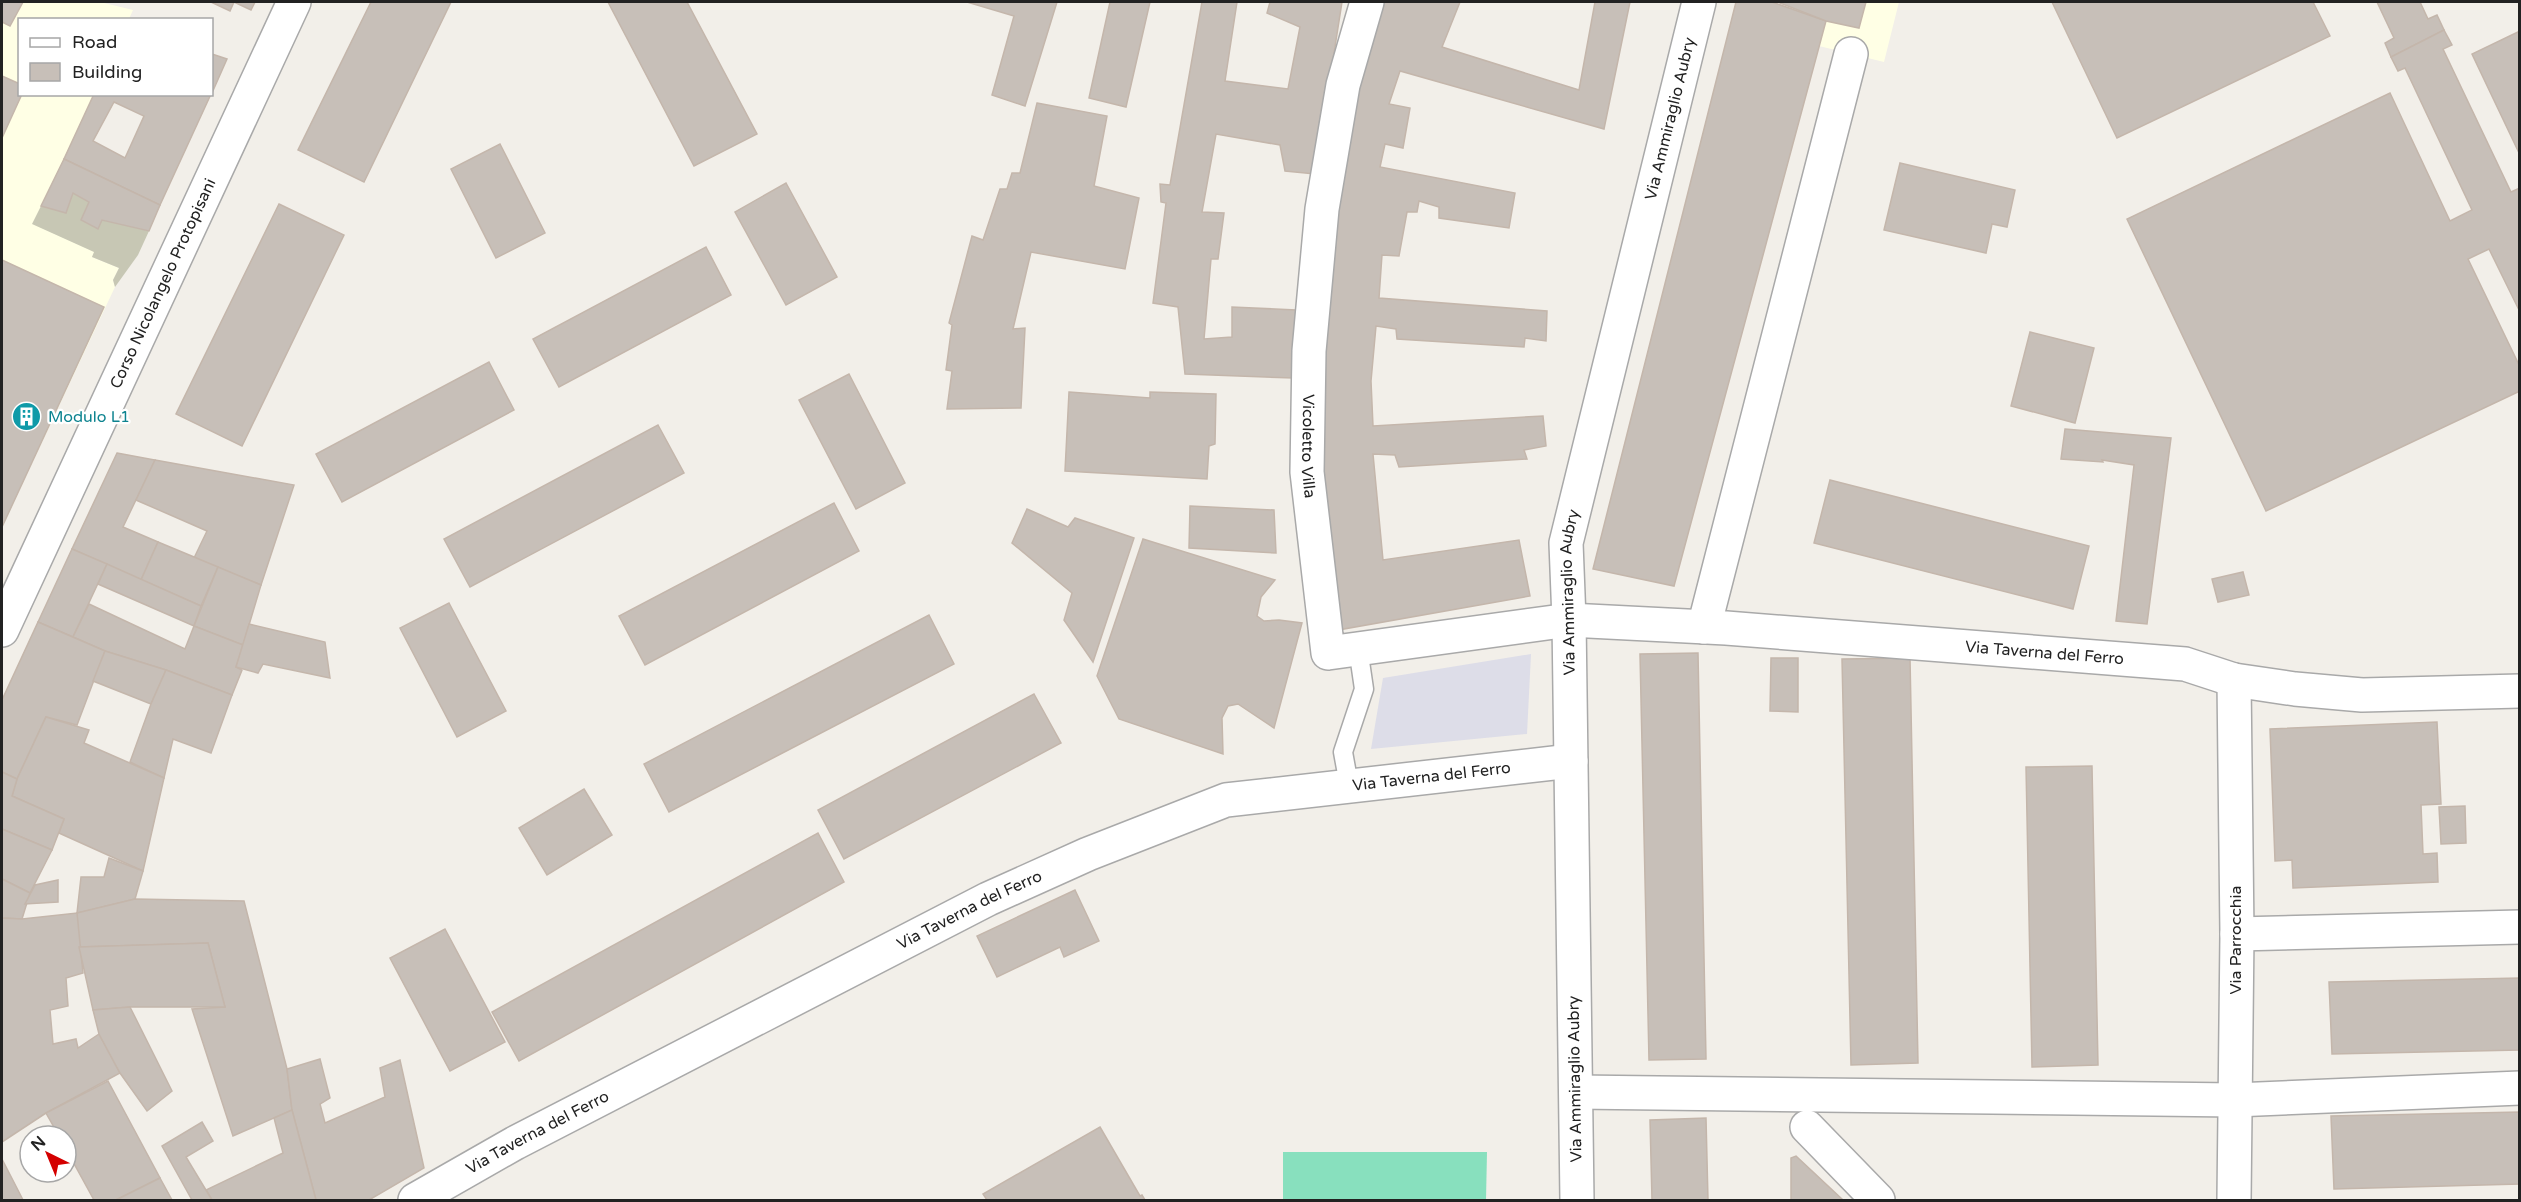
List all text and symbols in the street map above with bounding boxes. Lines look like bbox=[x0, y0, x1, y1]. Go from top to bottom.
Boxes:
legend bbox=[18, 18, 213, 96]
text: Road bbox=[72, 31, 117, 53]
street label: Via Ammiraglio Aubry bbox=[1641, 35, 1700, 202]
text: Building bbox=[72, 61, 142, 83]
street label: Corso Nicolangelo Protopisani bbox=[106, 175, 221, 392]
street label: Vicoletto Villa bbox=[1297, 394, 1320, 499]
building icon: Modulo L1 bbox=[11, 401, 43, 433]
place label: Modulo L1 bbox=[48, 407, 130, 427]
street label: Via Ammiraglio Aubry bbox=[1556, 507, 1584, 676]
street label: Via Taverna del Ferro bbox=[1964, 637, 2125, 669]
street label: Via Taverna del Ferro bbox=[1351, 758, 1512, 796]
street label: Via Taverna del Ferro bbox=[894, 866, 1045, 954]
street label: Via Parrocchia bbox=[2226, 886, 2246, 994]
street label: Via Ammiraglio Aubry bbox=[1564, 995, 1586, 1162]
street label: Via Taverna del Ferro bbox=[463, 1086, 612, 1179]
north arrow bbox=[18, 1124, 78, 1184]
text: N bbox=[27, 1132, 50, 1155]

